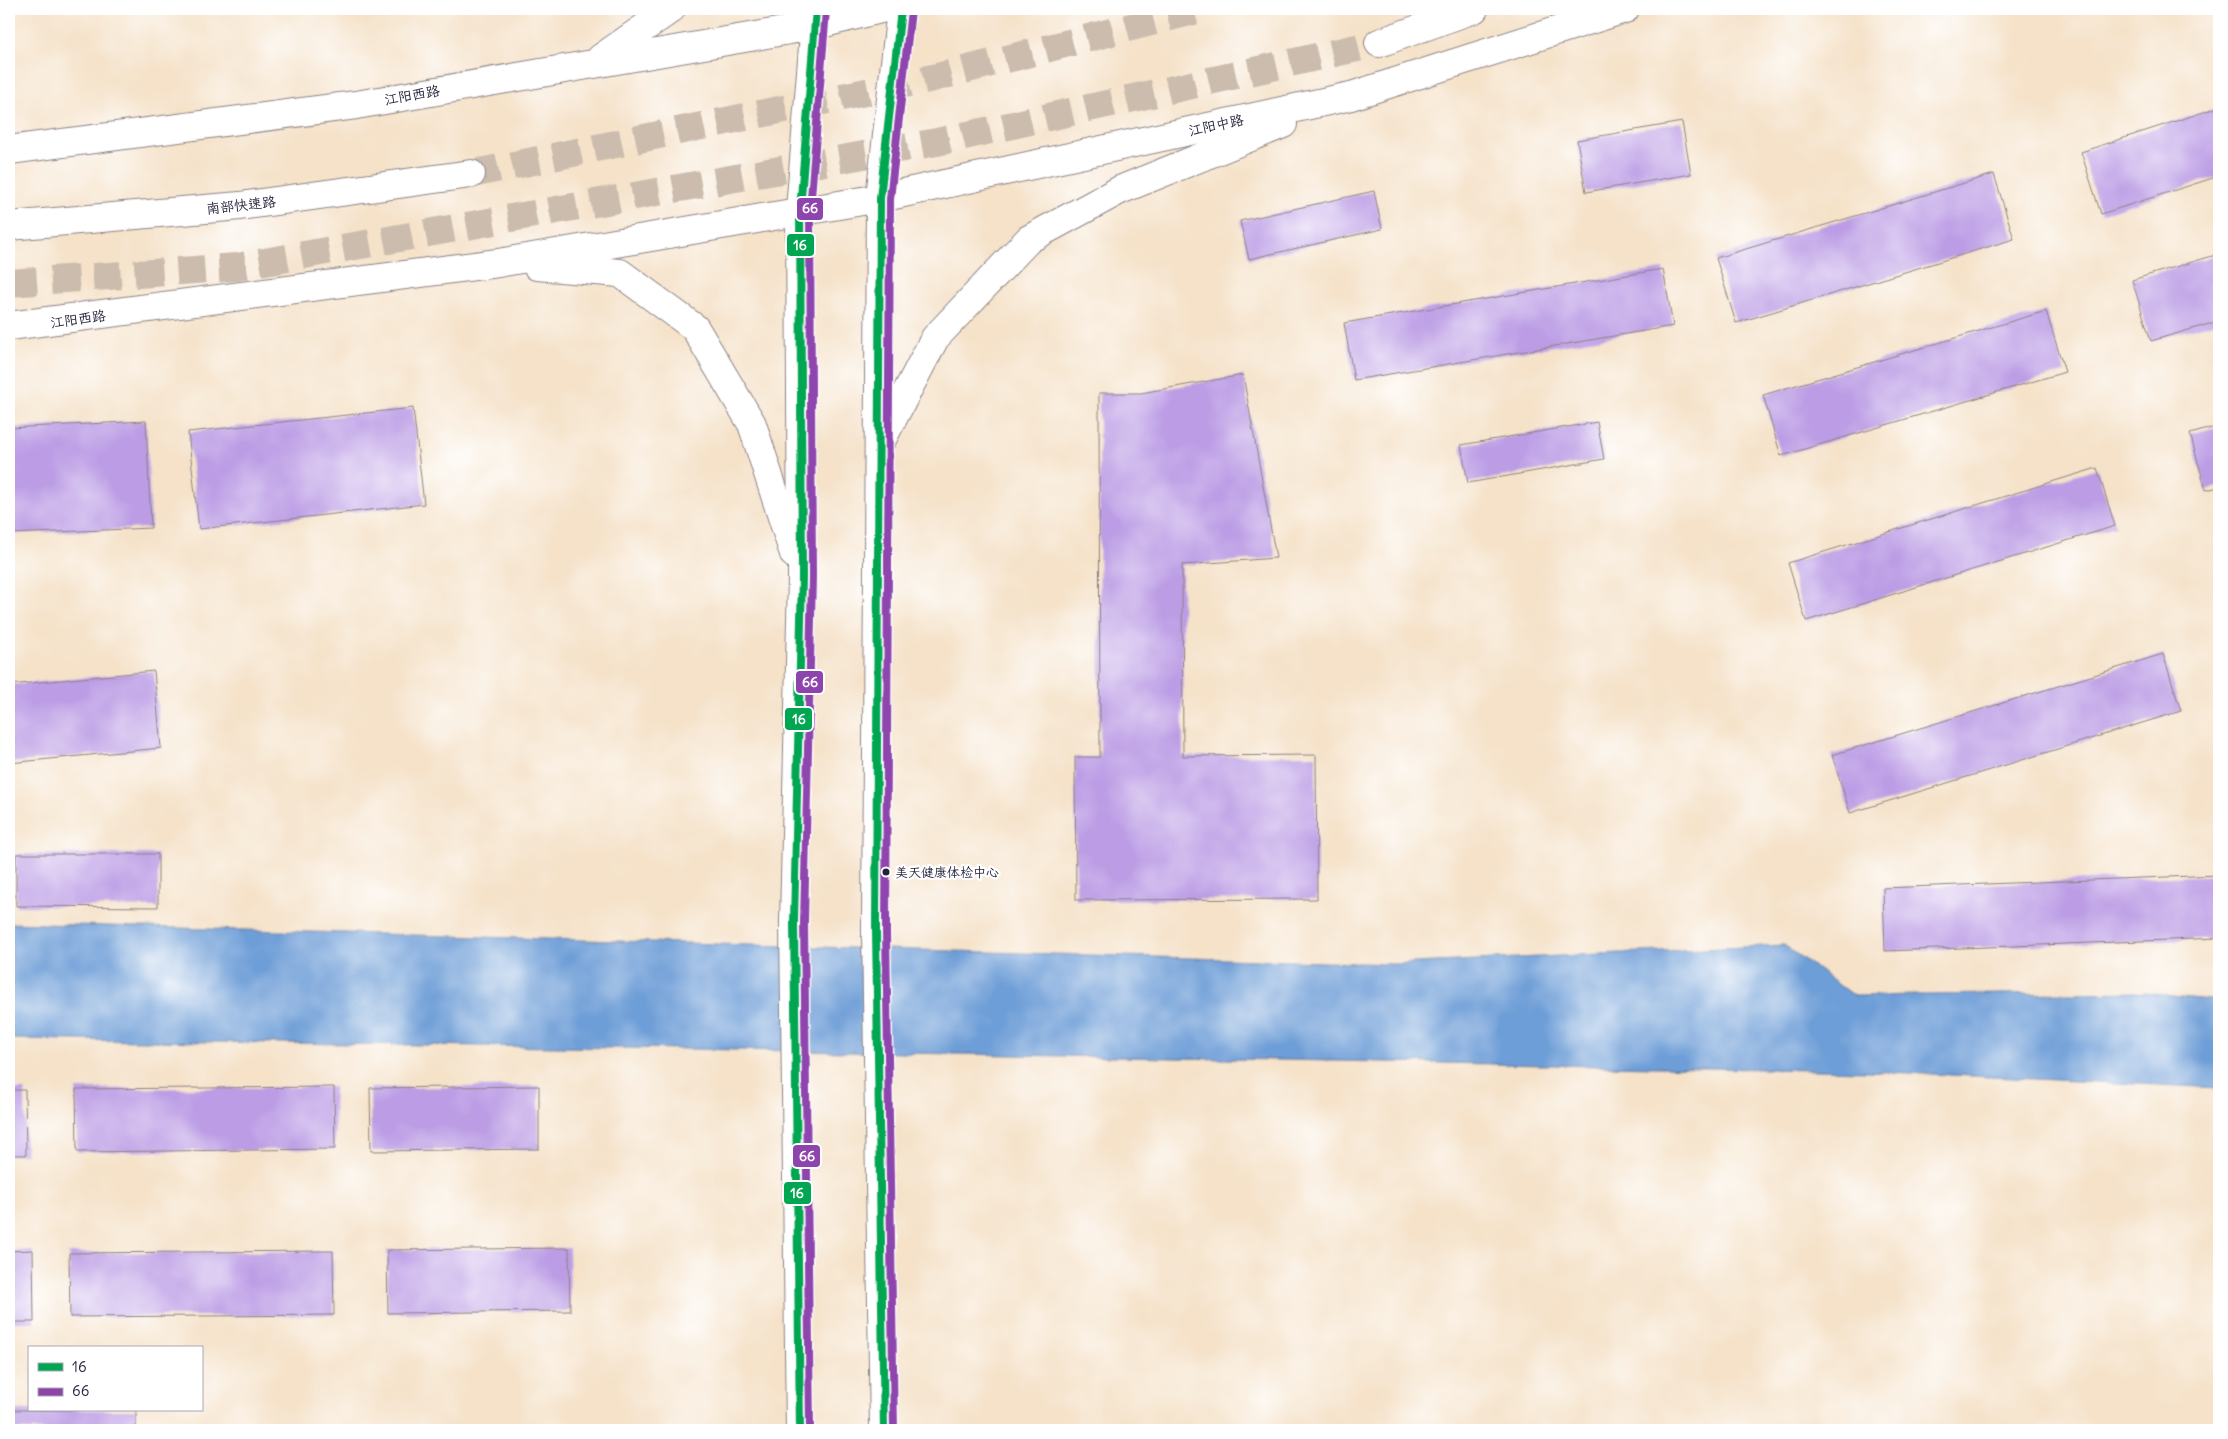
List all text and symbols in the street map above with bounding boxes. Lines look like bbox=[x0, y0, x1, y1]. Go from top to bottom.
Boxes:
street label: 江阳西路 bbox=[383, 81, 441, 109]
street label: 江阳中路 bbox=[1187, 110, 1245, 140]
street label: 南部快速路 bbox=[205, 192, 277, 218]
line badge: 66 bbox=[796, 197, 824, 221]
text: 66 bbox=[802, 199, 818, 217]
line badge: 16 bbox=[786, 233, 815, 257]
text: 16 bbox=[793, 236, 807, 254]
street label: 江阳西路 bbox=[49, 306, 107, 332]
line badge: 66 bbox=[795, 670, 824, 694]
text: 66 bbox=[802, 673, 818, 691]
line badge: 16 bbox=[784, 707, 813, 731]
text: 16 bbox=[792, 710, 806, 728]
place label: 美天健康体检中心 bbox=[895, 864, 999, 881]
marker: 美天健康体检中心 bbox=[881, 867, 891, 877]
line badge: 66 bbox=[792, 1144, 821, 1168]
text: 66 bbox=[799, 1147, 815, 1165]
line badge: 16 bbox=[783, 1181, 812, 1205]
text: 16 bbox=[790, 1184, 804, 1202]
legend bbox=[28, 1346, 202, 1412]
text: 16 bbox=[72, 1357, 87, 1376]
text: 66 bbox=[72, 1381, 89, 1400]

